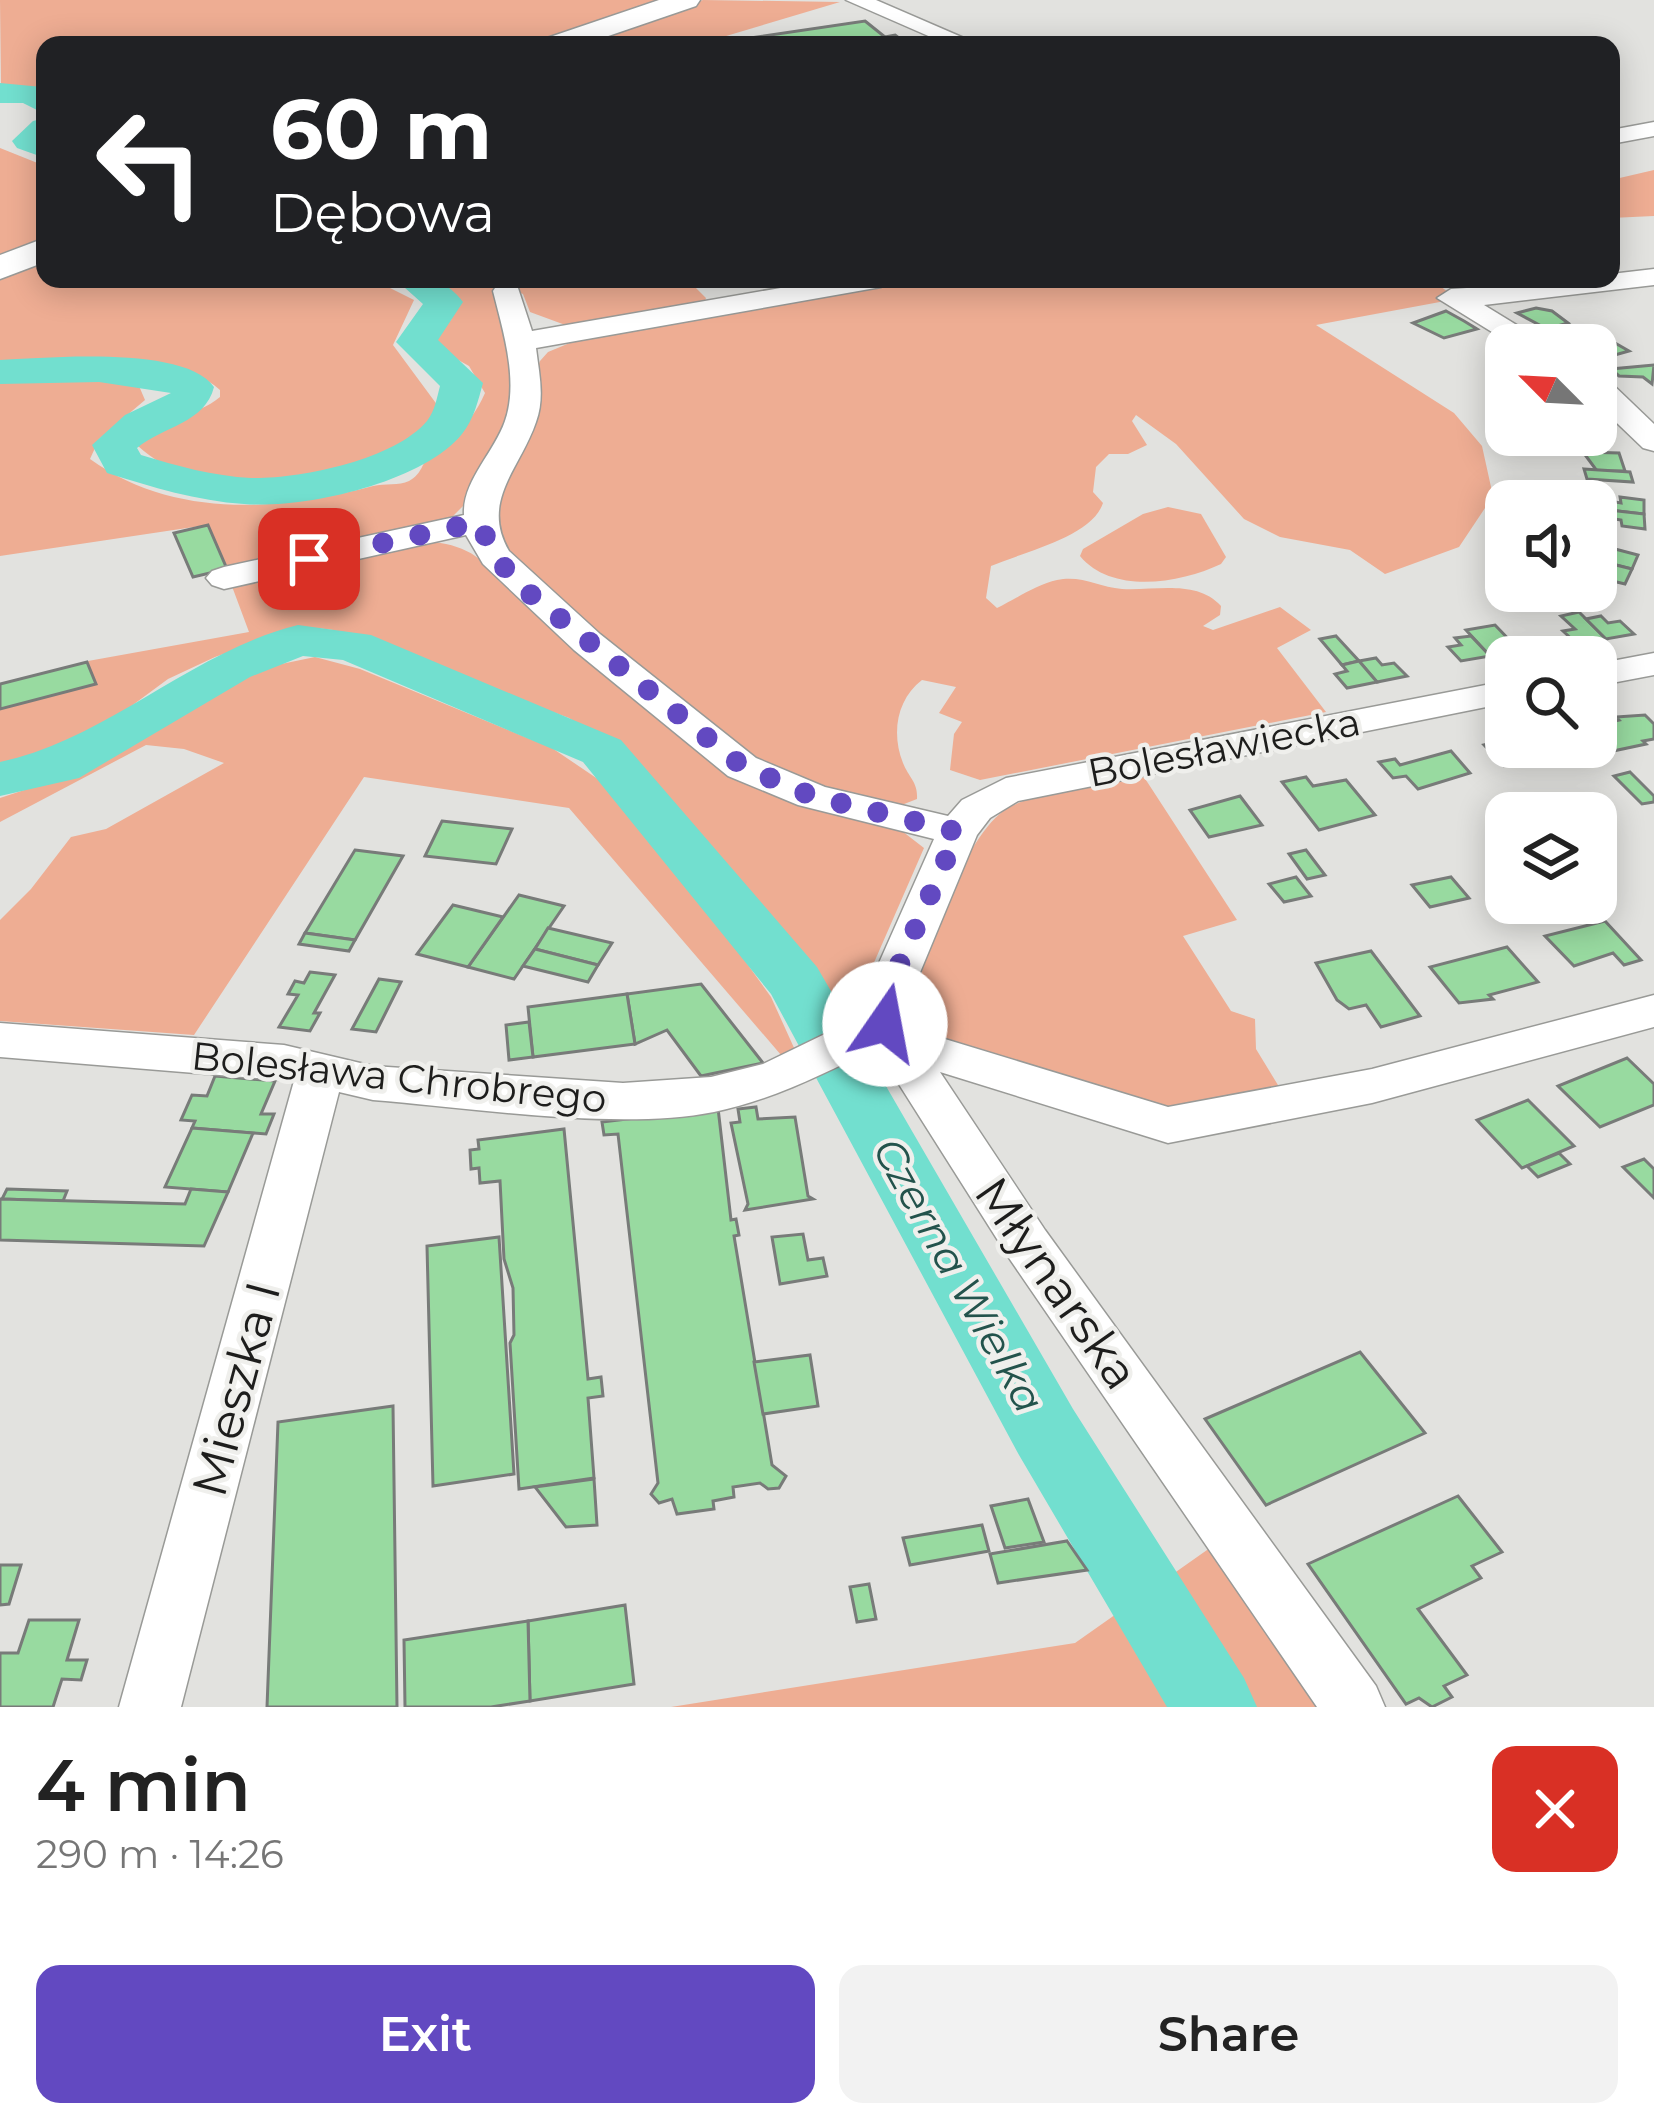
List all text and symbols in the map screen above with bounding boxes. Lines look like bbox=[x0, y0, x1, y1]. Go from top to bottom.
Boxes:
text: 60 m bbox=[270, 78, 492, 180]
icon: left bbox=[72, 84, 228, 240]
text: Dębowa bbox=[270, 180, 495, 246]
north arrow bbox=[1485, 324, 1617, 456]
map controls bbox=[1485, 324, 1617, 924]
button: sound bbox=[1485, 480, 1617, 612]
pin bbox=[258, 508, 360, 610]
icon: arrive bbox=[276, 526, 342, 592]
button: search bbox=[1485, 636, 1617, 768]
street label: Bolesławiecka bbox=[1084, 697, 1364, 797]
button: layers bbox=[1485, 792, 1617, 924]
position arrow bbox=[822, 961, 948, 1087]
street label: Bolesława Chrobrego bbox=[189, 1031, 609, 1123]
water label: Czerna Wielka bbox=[862, 1129, 1056, 1421]
street label: Młynarska bbox=[963, 1166, 1151, 1400]
street label: Mieszka I bbox=[180, 1276, 292, 1502]
text: 4 min bbox=[36, 1741, 251, 1829]
button: close bbox=[1492, 1746, 1618, 1872]
text: 290 m · 14:26 bbox=[36, 1830, 284, 1878]
button: Exit bbox=[36, 1965, 815, 2103]
button: Share bbox=[839, 1965, 1618, 2103]

